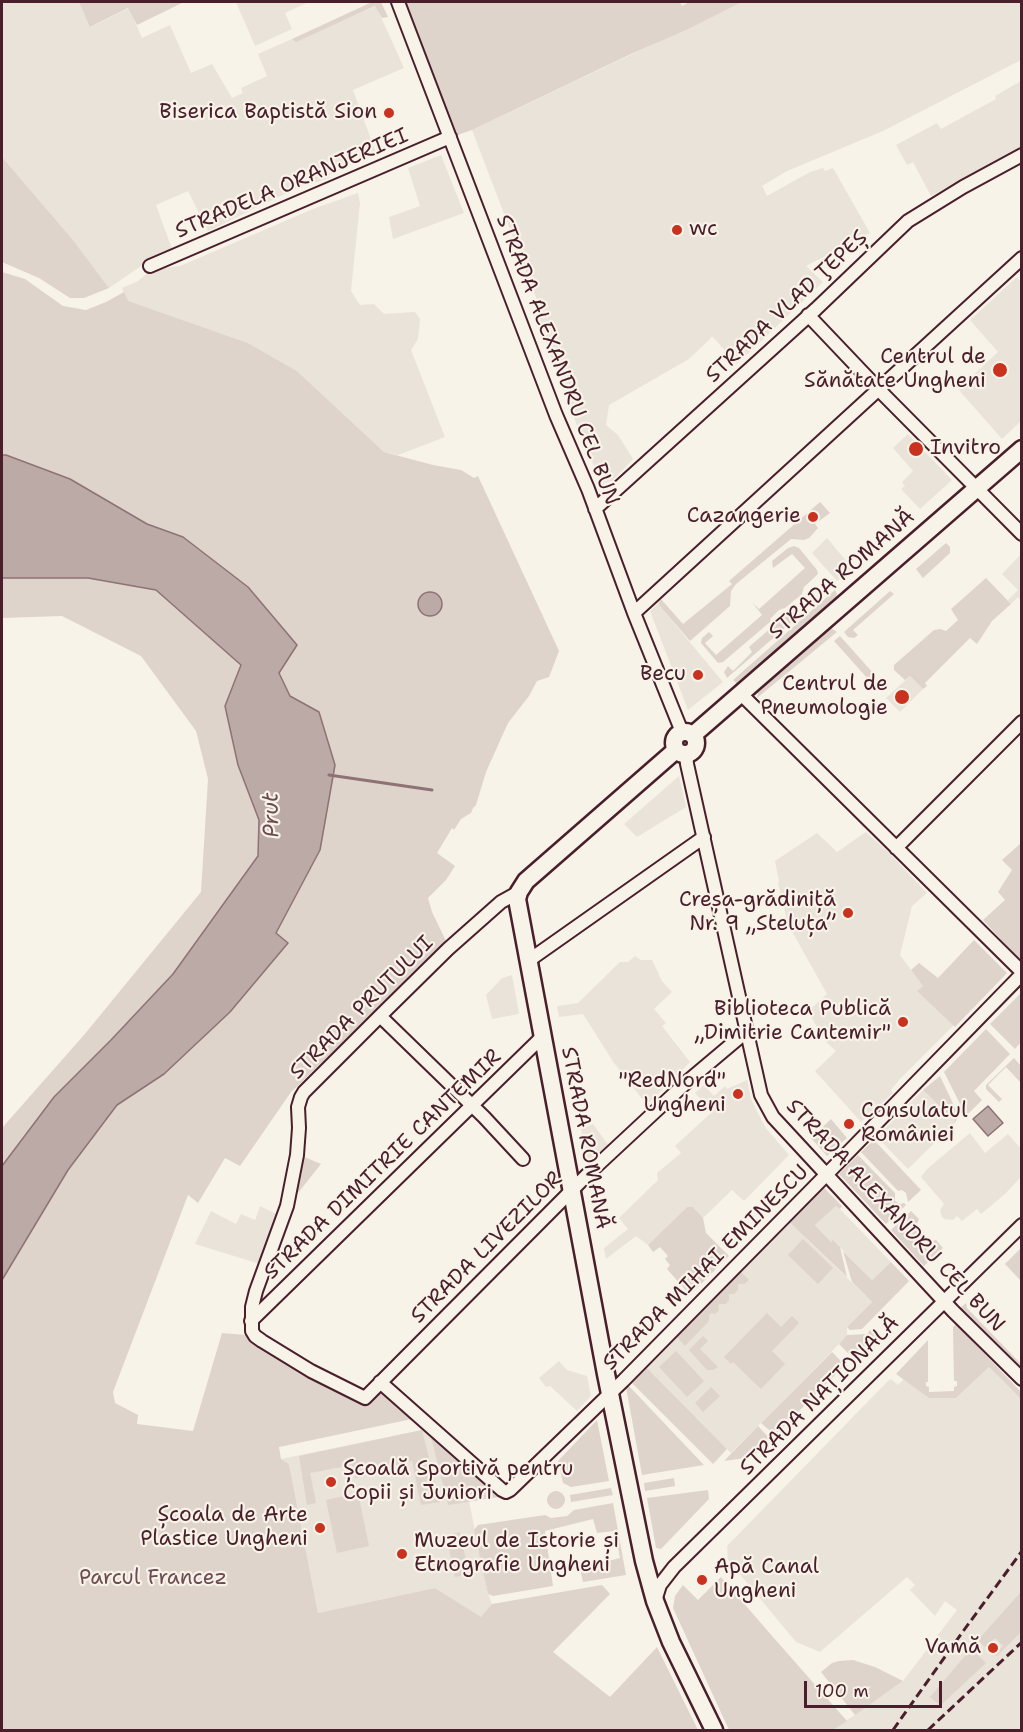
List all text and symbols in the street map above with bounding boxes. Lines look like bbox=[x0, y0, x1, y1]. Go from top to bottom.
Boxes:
place label: Biserica Baptistă Sion bbox=[159, 100, 377, 126]
marker: Biserica Baptistă Sion bbox=[382, 106, 396, 120]
street label: STRADELA ORANJERIEI bbox=[172, 123, 412, 245]
street label: STRADA ALEXANDRU CEL BUN bbox=[490, 211, 624, 509]
place label: wc bbox=[689, 217, 718, 243]
marker: wc bbox=[670, 223, 684, 237]
street label: STRADA VLAD ŢEPEȘ bbox=[701, 226, 873, 388]
place label: Centrul de Sănătate Ungheni bbox=[804, 345, 986, 395]
marker: Centrul de Sănătate Ungheni bbox=[991, 361, 1009, 379]
place label: Invitro bbox=[930, 436, 1001, 462]
marker: Invitro bbox=[907, 440, 925, 458]
place label: Cazangerie bbox=[687, 504, 801, 530]
street label: STRADA ROMANĂ bbox=[764, 505, 920, 645]
marker: Cazangerie bbox=[806, 510, 820, 524]
place label: Becu bbox=[640, 662, 686, 688]
marker: Becu bbox=[691, 668, 705, 682]
place label: Centrul de Pneumologie bbox=[760, 672, 888, 722]
marker: Centrul de Pneumologie bbox=[893, 688, 911, 706]
water label: Prut bbox=[258, 792, 286, 838]
place label: Creșa-grădiniță Nr. 9 „Steluța” bbox=[679, 888, 836, 938]
marker: Creșa-grădiniță Nr. 9 „Steluța” bbox=[841, 906, 855, 920]
street label: STRADA PRUTULUI bbox=[285, 931, 439, 1085]
place label: Biblioteca Publică „Dimitrie Cantemir" bbox=[695, 997, 891, 1047]
marker: Biblioteca Publică „Dimitrie Cantemir" bbox=[896, 1015, 910, 1029]
street label: STRADA DIMITRIE CANTEMIR bbox=[259, 1045, 507, 1285]
street label: STRADA ROMANĂ bbox=[555, 1045, 615, 1231]
place label: "RedNord" Ungheni bbox=[619, 1069, 726, 1119]
marker: "RedNord" Ungheni bbox=[731, 1087, 745, 1101]
street label: STRADA ALEXANDRU CEL BUN bbox=[780, 1094, 1010, 1338]
place label: Consulatul României bbox=[861, 1099, 968, 1149]
marker: Consulatul României bbox=[842, 1117, 856, 1131]
street label: STRADA MIHAI EMINESCU bbox=[598, 1160, 814, 1376]
street label: STRADA LIVEZILOR bbox=[406, 1167, 568, 1329]
street label: STRADA NAȚIONALĂ bbox=[735, 1311, 905, 1481]
place label: Școală Sportivă pentru Copii și Juniori bbox=[343, 1457, 573, 1507]
marker: Școală Sportivă pentru Copii și Juniori bbox=[324, 1475, 338, 1489]
place label: Școala de Arte Plastice Ungheni bbox=[140, 1503, 308, 1553]
marker: Școala de Arte Plastice Ungheni bbox=[313, 1521, 327, 1535]
place label: Muzeul de Istorie și Etnografie Ungheni bbox=[414, 1529, 619, 1579]
marker: Muzeul de Istorie și Etnografie Ungheni bbox=[395, 1547, 409, 1561]
place label: Apă Canal Ungheni bbox=[714, 1555, 819, 1605]
park label: Parcul Francez bbox=[79, 1566, 227, 1592]
marker: Apă Canal Ungheni bbox=[695, 1573, 709, 1587]
place label: Vamă bbox=[924, 1635, 981, 1661]
marker: Vamă bbox=[986, 1641, 1000, 1655]
scale bar bbox=[807, 1669, 945, 1707]
text: 100 m bbox=[815, 1679, 869, 1703]

